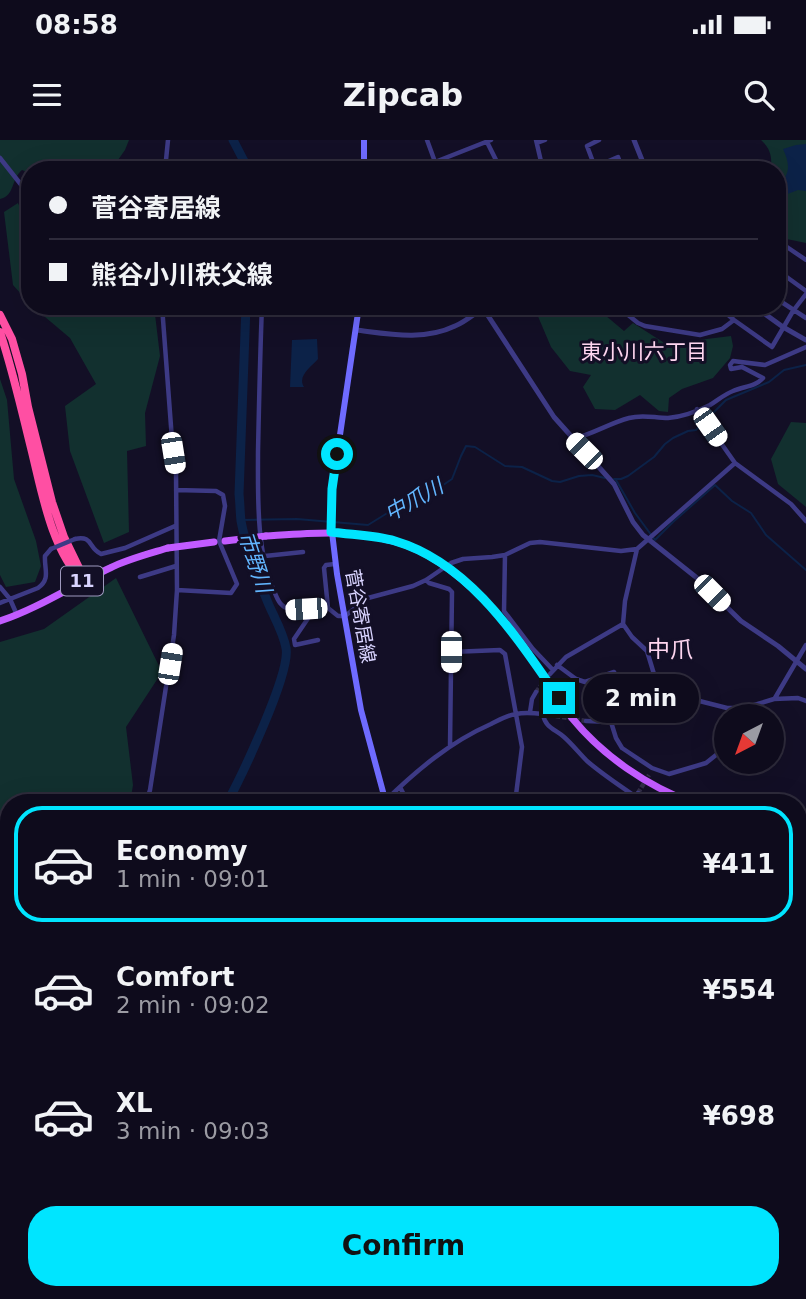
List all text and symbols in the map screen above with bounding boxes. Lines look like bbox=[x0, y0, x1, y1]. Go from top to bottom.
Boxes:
text: 08:58 bbox=[35, 10, 118, 40]
icon: menu bbox=[28, 76, 66, 114]
text: Zipcab bbox=[343, 76, 463, 114]
icon: search bbox=[740, 76, 778, 114]
text: 菅谷寄居線 bbox=[91, 193, 221, 223]
text: 熊谷小川秩父線 bbox=[91, 260, 273, 290]
district label: 東小川六丁目 bbox=[581, 340, 707, 364]
car bbox=[690, 404, 731, 450]
car bbox=[562, 429, 607, 473]
car bbox=[160, 431, 187, 475]
route start bbox=[321, 438, 353, 470]
water label: 中爪川 bbox=[381, 473, 449, 526]
water label: 市野川 bbox=[234, 528, 277, 598]
road number: 11 bbox=[61, 566, 103, 596]
street label: 菅谷寄居線 bbox=[342, 567, 380, 665]
car bbox=[690, 571, 735, 615]
car bbox=[285, 597, 328, 621]
car bbox=[441, 631, 462, 673]
district label: 中爪 bbox=[647, 636, 693, 662]
car bbox=[157, 642, 184, 686]
callout: 2 min bbox=[584, 674, 699, 722]
route end bbox=[543, 682, 575, 714]
text: 2 min bbox=[605, 685, 677, 711]
north arrow bbox=[714, 704, 784, 774]
map controls bbox=[714, 704, 784, 774]
icon: car bbox=[32, 833, 95, 896]
text: Economy bbox=[116, 836, 247, 866]
text: ¥411 bbox=[703, 849, 775, 879]
text: 1 min · 09:01 bbox=[116, 866, 270, 892]
icon: car bbox=[32, 959, 95, 1022]
text: Comfort bbox=[116, 962, 234, 992]
text: ¥554 bbox=[703, 975, 775, 1005]
text: 2 min · 09:02 bbox=[116, 992, 270, 1018]
icon: car bbox=[32, 1085, 95, 1148]
text: XL bbox=[116, 1088, 153, 1118]
text: ¥698 bbox=[703, 1101, 775, 1131]
text: 3 min · 09:03 bbox=[116, 1118, 270, 1144]
button: Confirm bbox=[28, 1206, 779, 1286]

